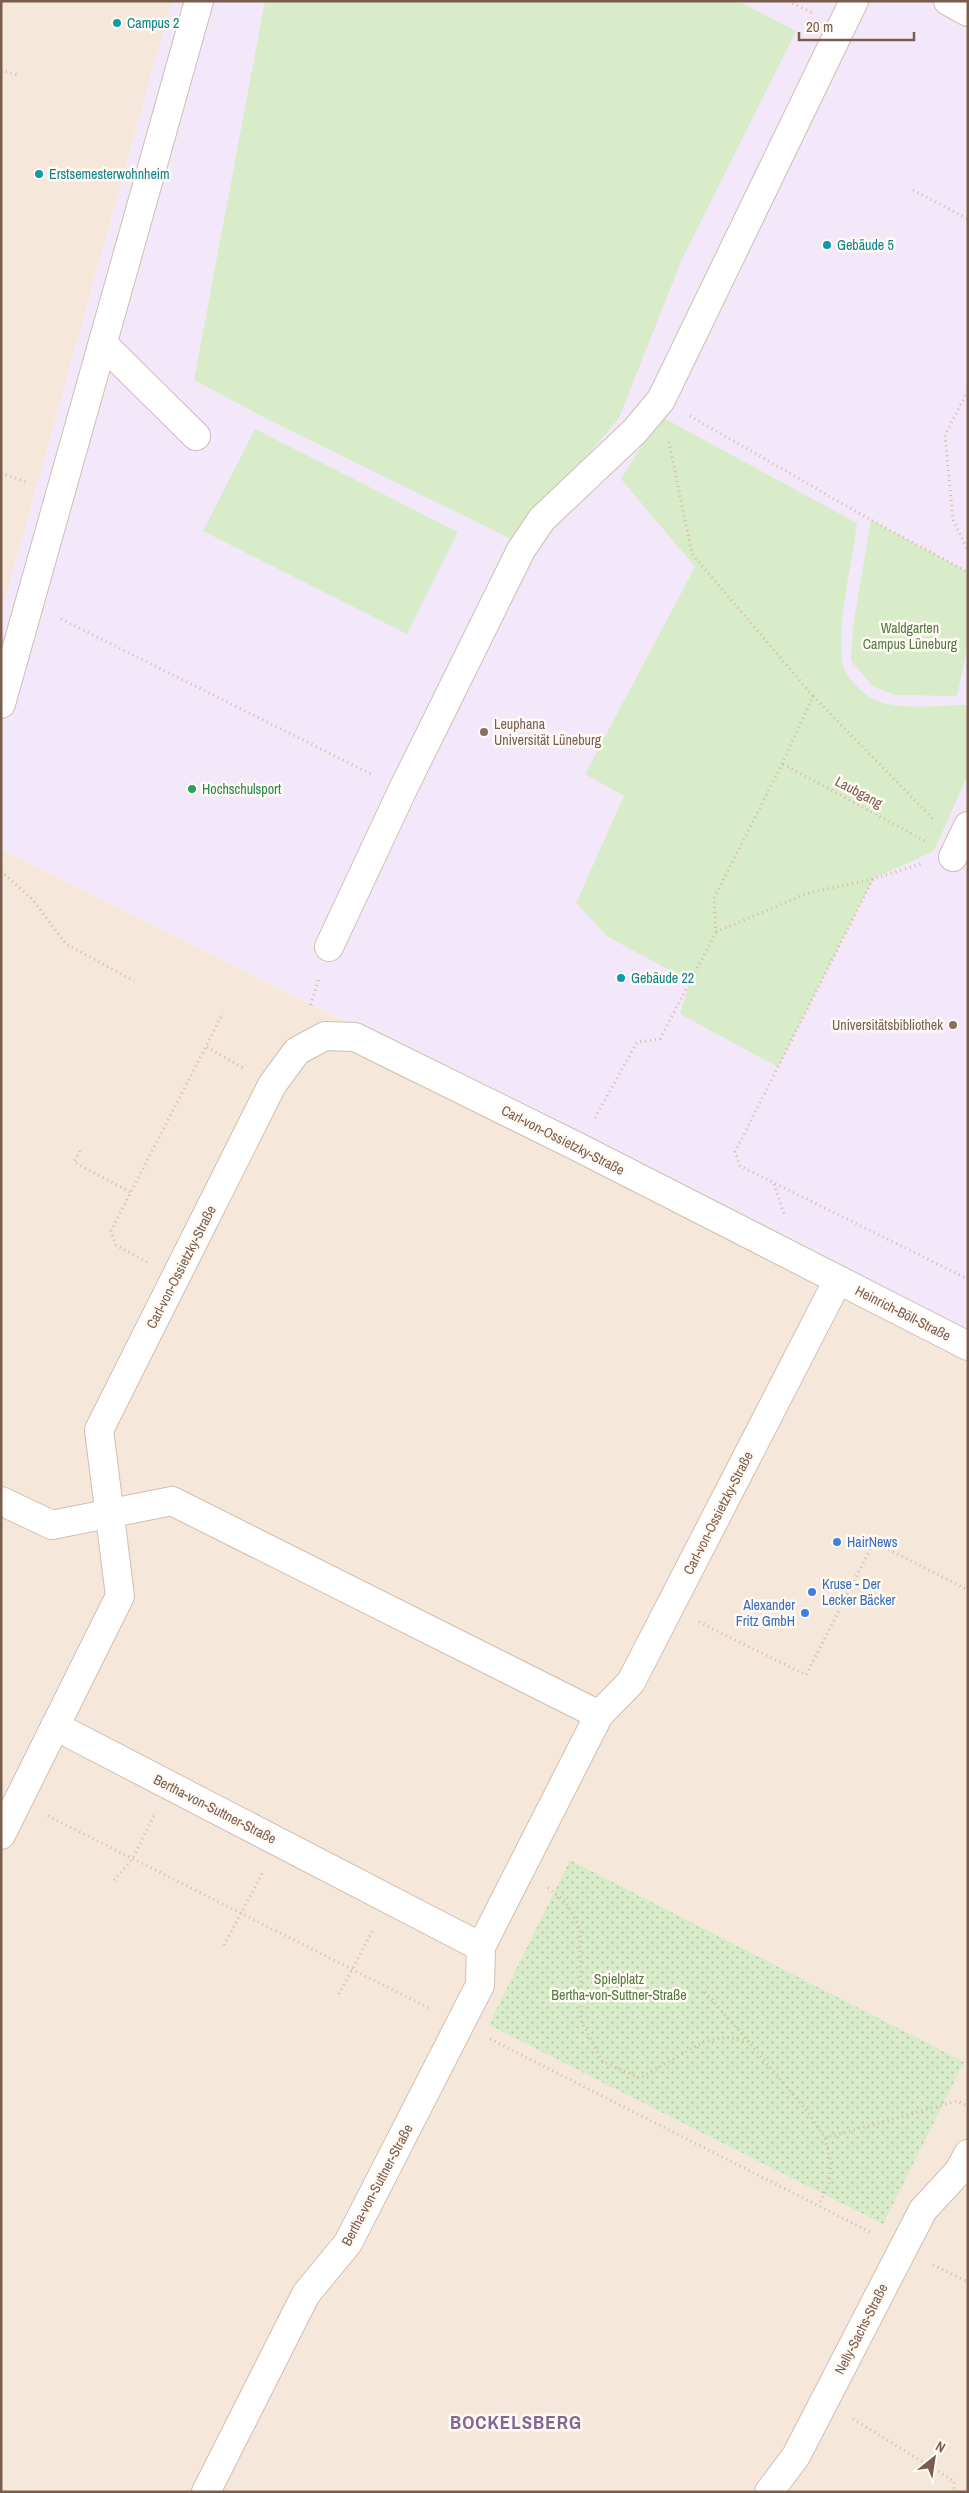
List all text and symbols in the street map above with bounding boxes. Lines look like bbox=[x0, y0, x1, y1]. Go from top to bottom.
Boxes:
scale bar bbox=[799, 10, 914, 42]
place label: Campus 2 bbox=[127, 14, 179, 32]
text: 20 m bbox=[806, 16, 833, 37]
marker: Campus 2 bbox=[111, 17, 123, 29]
place label: Erstsemesterwohnheim bbox=[49, 165, 170, 183]
marker: Erstsemesterwohnheim bbox=[33, 168, 45, 180]
place label: Gebäude 5 bbox=[837, 236, 894, 254]
marker: Gebäude 5 bbox=[821, 239, 833, 251]
park label: Waldgarten Campus Lüneburg bbox=[863, 619, 958, 653]
place label: Leuphana Universität Lüneburg bbox=[494, 715, 602, 749]
marker: Leuphana Universität Lüneburg bbox=[478, 726, 490, 738]
street label: Laubgang bbox=[832, 772, 886, 812]
place label: Hochschulsport bbox=[202, 780, 281, 798]
marker: Hochschulsport bbox=[186, 783, 198, 795]
place label: Gebäude 22 bbox=[631, 969, 694, 987]
marker: Gebäude 22 bbox=[615, 972, 627, 984]
place label: Universitätsbibliothek bbox=[832, 1016, 943, 1034]
marker: Universitätsbibliothek bbox=[947, 1019, 959, 1031]
street label: Carl-von-Ossietzky-Straße bbox=[498, 1101, 628, 1179]
street label: Carl-von-Ossietzky-Straße bbox=[142, 1202, 220, 1332]
street label: Heinrich-Böll-Straße bbox=[852, 1281, 954, 1345]
street label: Carl-von-Ossietzky-Straße bbox=[679, 1448, 757, 1578]
place label: HairNews bbox=[847, 1533, 898, 1551]
marker: HairNews bbox=[831, 1536, 843, 1548]
place label: Kruse - Der Lecker Bäcker bbox=[822, 1575, 896, 1609]
marker: Kruse - Der Lecker Bäcker bbox=[806, 1586, 818, 1598]
place label: Alexander Fritz GmbH bbox=[736, 1596, 795, 1630]
marker: Alexander Fritz GmbH bbox=[799, 1607, 811, 1619]
street label: Bertha-von-Suttner-Straße bbox=[151, 1770, 279, 1848]
park label: Spielplatz Bertha-von-Suttner-Straße bbox=[551, 1970, 687, 2004]
street label: Bertha-von-Suttner-Straße bbox=[337, 2121, 417, 2249]
street label: Nelly-Sachs-Straße bbox=[830, 2281, 892, 2377]
district label: BOCKELSBERG bbox=[450, 2409, 582, 2435]
north arrow bbox=[909, 2433, 959, 2483]
text: N bbox=[932, 2437, 949, 2457]

